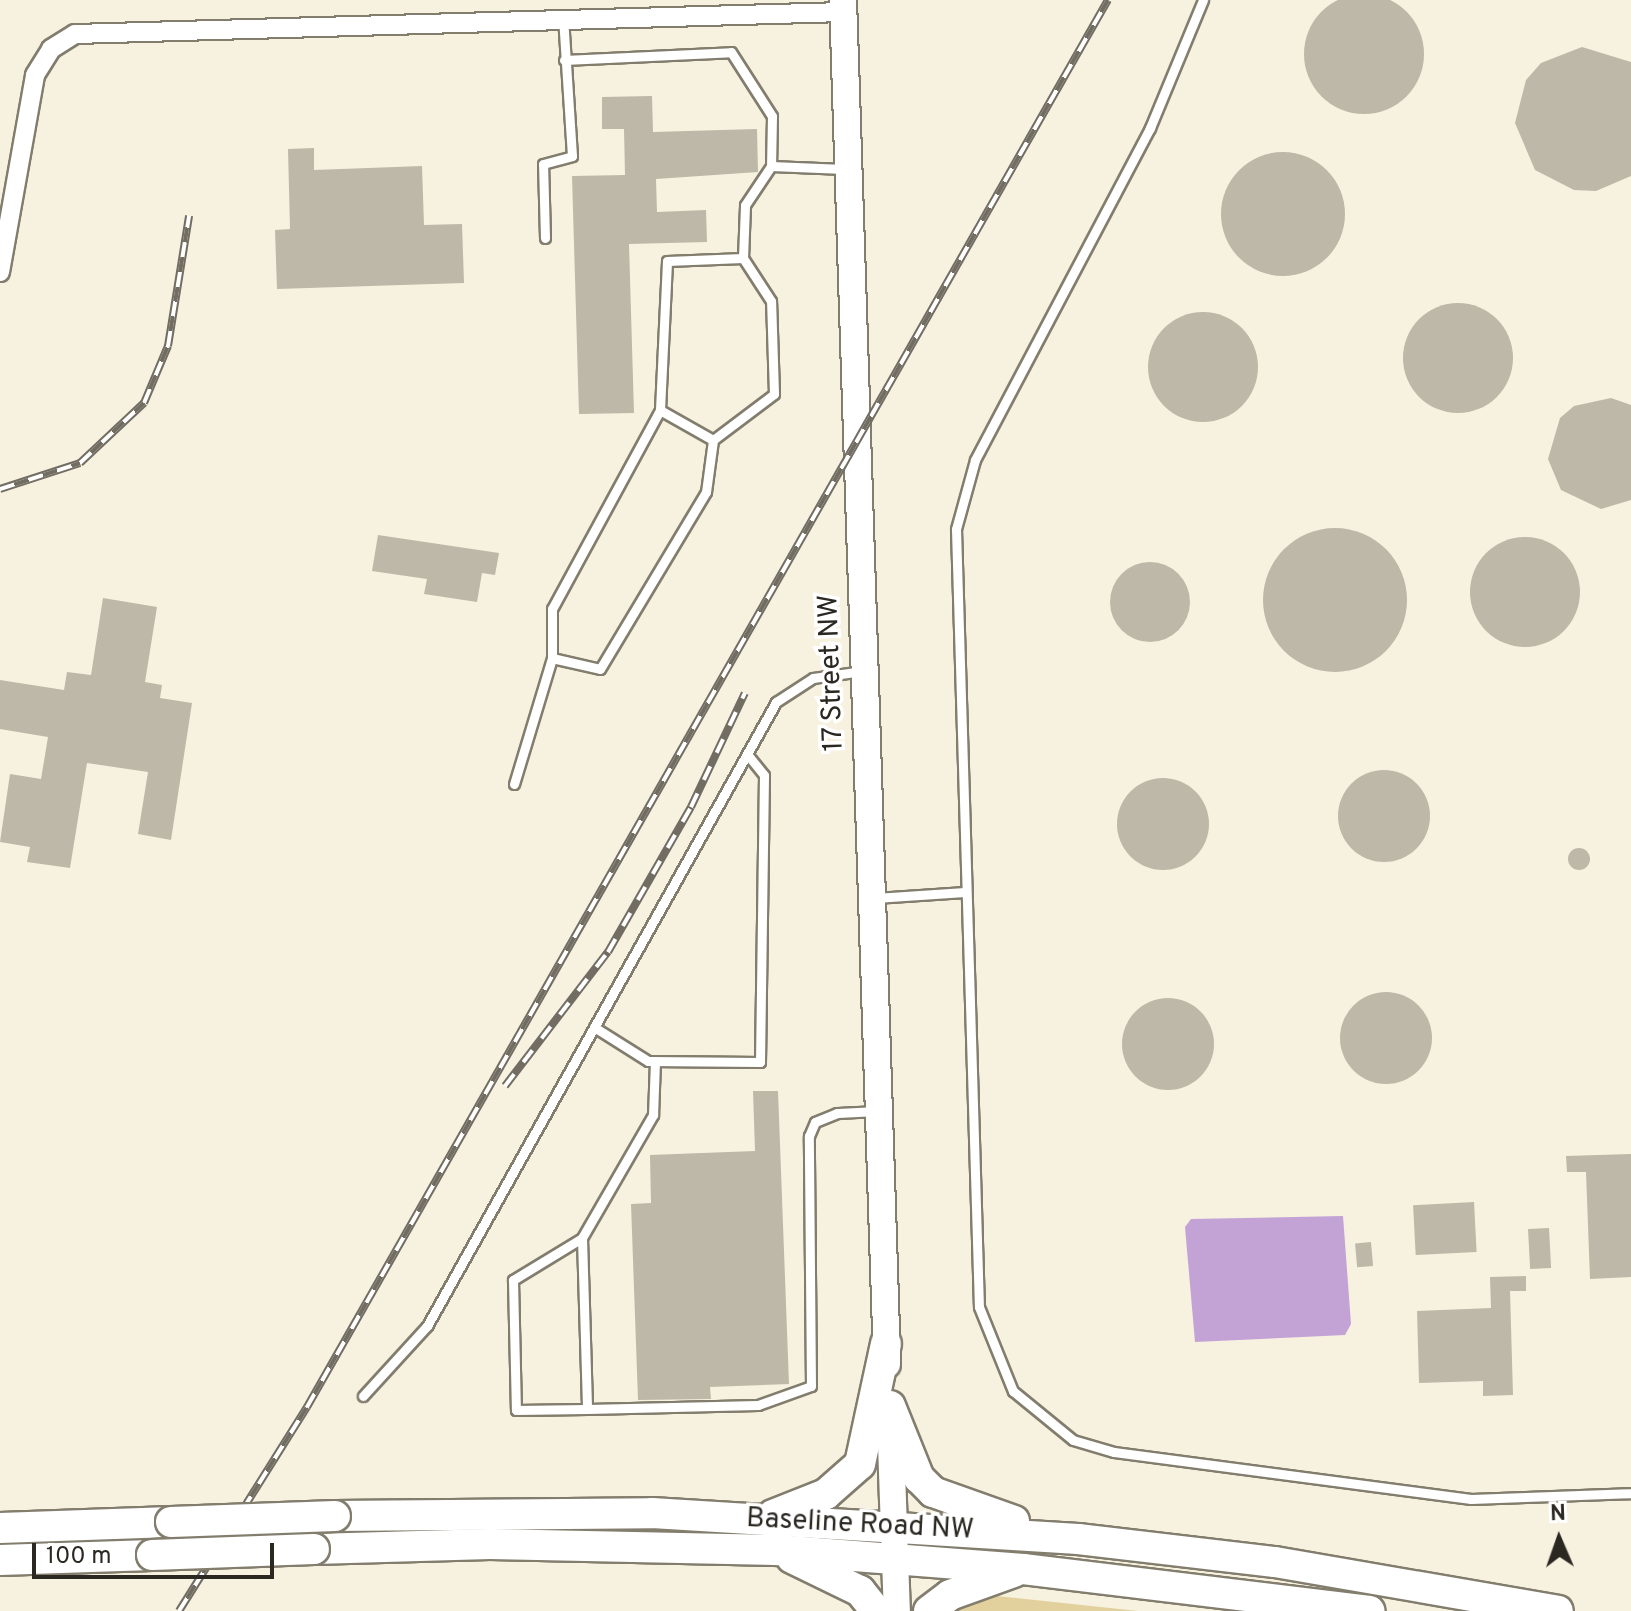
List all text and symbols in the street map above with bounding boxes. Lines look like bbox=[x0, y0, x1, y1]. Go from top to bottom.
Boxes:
street label: 17 Street NW bbox=[812, 593, 852, 753]
north arrow bbox=[1519, 1499, 1599, 1579]
text: N bbox=[1550, 1501, 1567, 1528]
street label: Baseline Road NW bbox=[745, 1502, 975, 1548]
scale bar bbox=[36, 1527, 278, 1577]
text: 100 m bbox=[46, 1542, 112, 1572]

